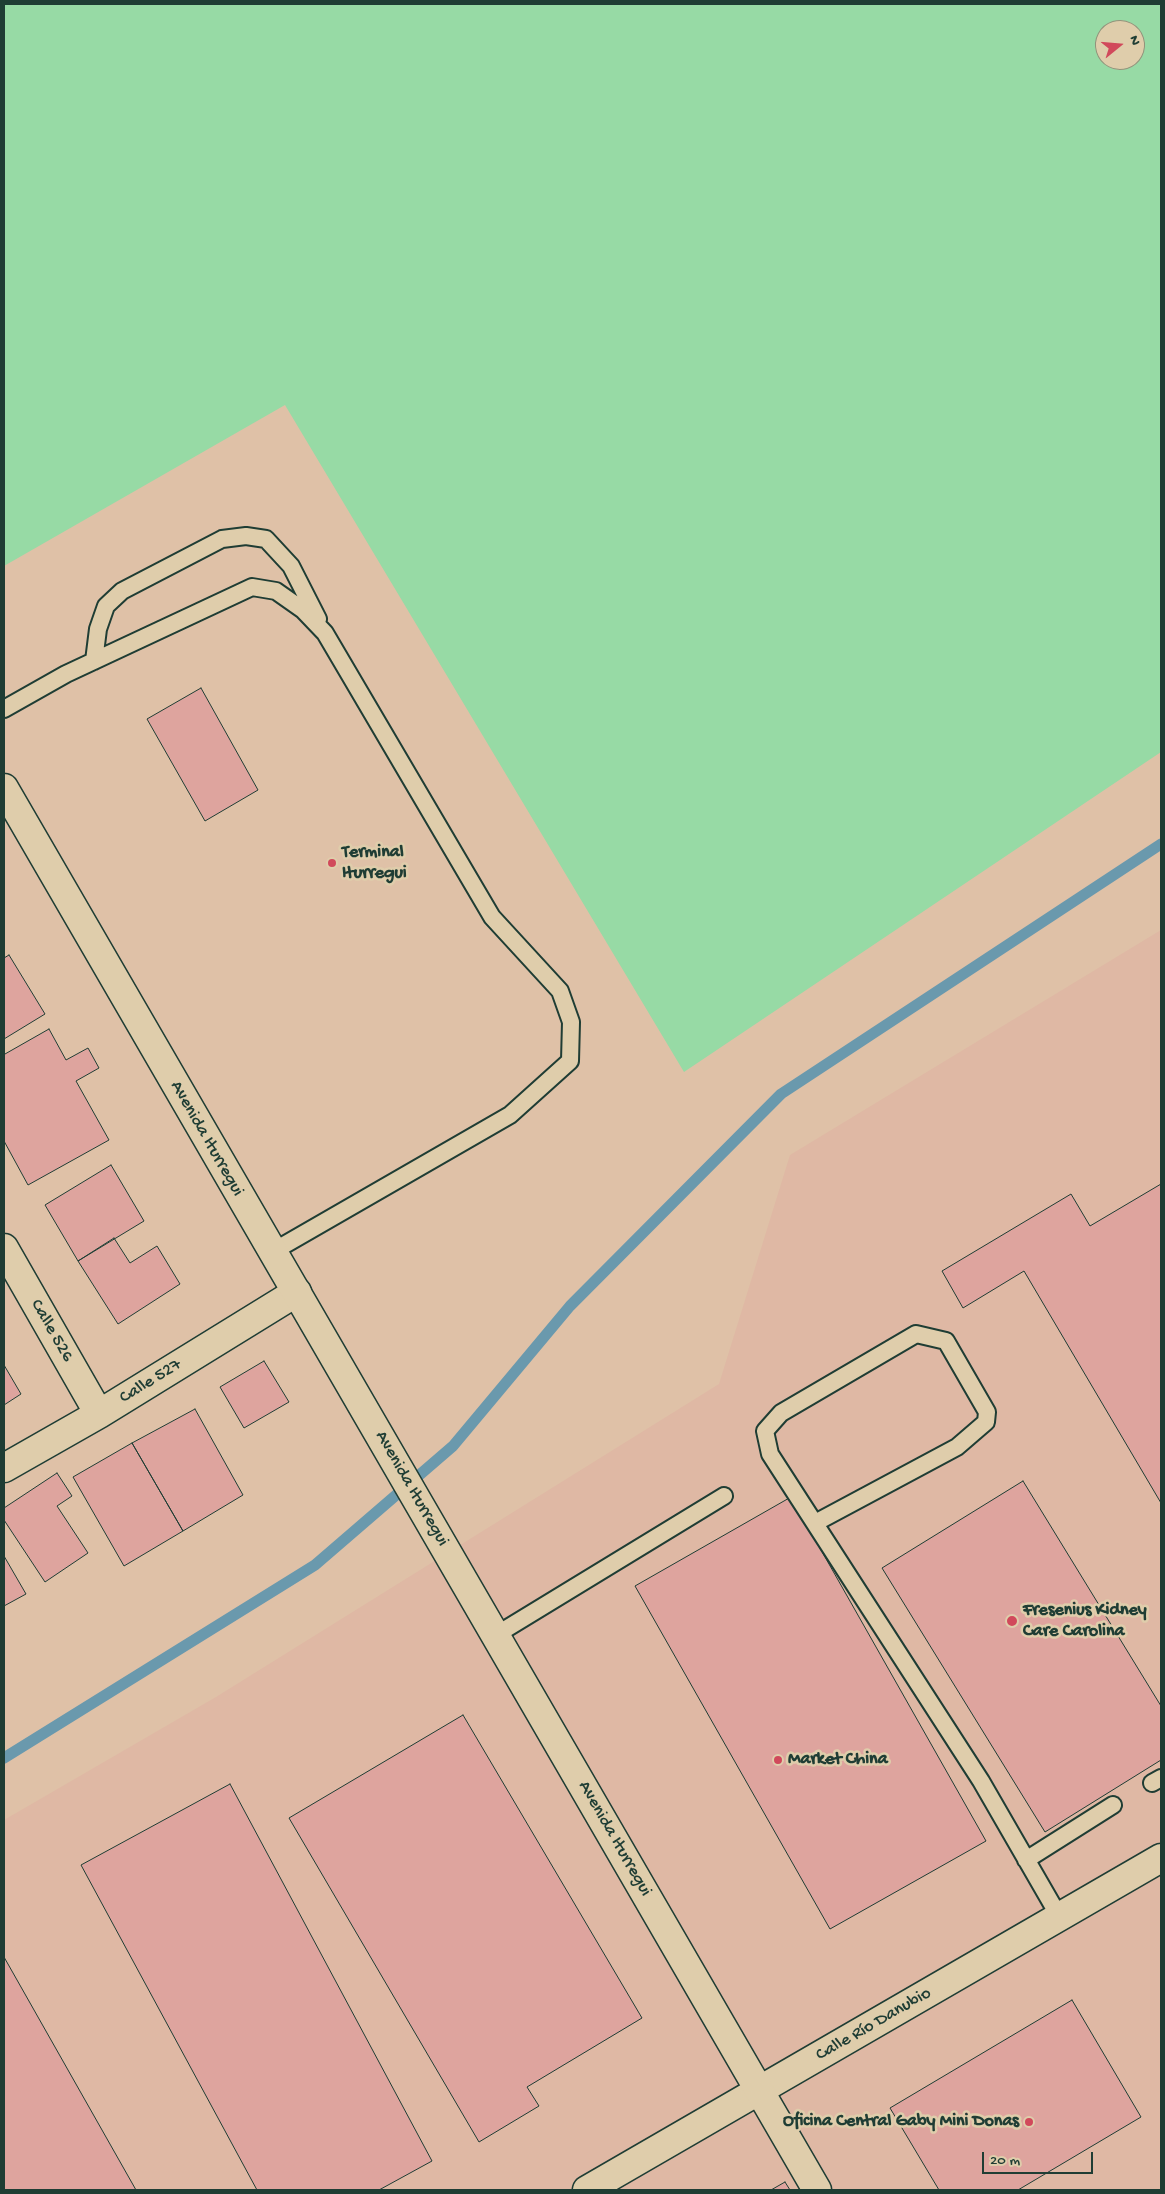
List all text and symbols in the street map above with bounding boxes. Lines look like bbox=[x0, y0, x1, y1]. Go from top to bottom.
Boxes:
north arrow bbox=[1095, 20, 1145, 70]
text: N bbox=[1124, 34, 1143, 48]
place label: Terminal Iturregui bbox=[342, 842, 407, 884]
marker: Terminal Iturregui bbox=[326, 857, 338, 869]
street label: Avenida Iturregui bbox=[164, 1077, 248, 1201]
street label: Calle 526 bbox=[24, 1296, 78, 1366]
street label: Calle 527 bbox=[116, 1355, 186, 1409]
street label: Avenida Iturregui bbox=[369, 1427, 453, 1551]
place label: Fresenius Kidney Care Carolina bbox=[1023, 1600, 1147, 1642]
marker: Fresenius Kidney Care Carolina bbox=[1005, 1614, 1019, 1628]
place label: Market China bbox=[788, 1749, 888, 1771]
marker: Market China bbox=[772, 1754, 784, 1766]
street label: Avenida Iturregui bbox=[572, 1777, 656, 1901]
street label: Calle Río Danubio bbox=[812, 1983, 936, 2067]
place label: Oficina Central Gaby Mini Donas bbox=[783, 2111, 1019, 2133]
marker: Oficina Central Gaby Mini Donas bbox=[1023, 2116, 1035, 2128]
scale bar bbox=[985, 2142, 1096, 2174]
text: 20 m bbox=[990, 2152, 1020, 2170]

